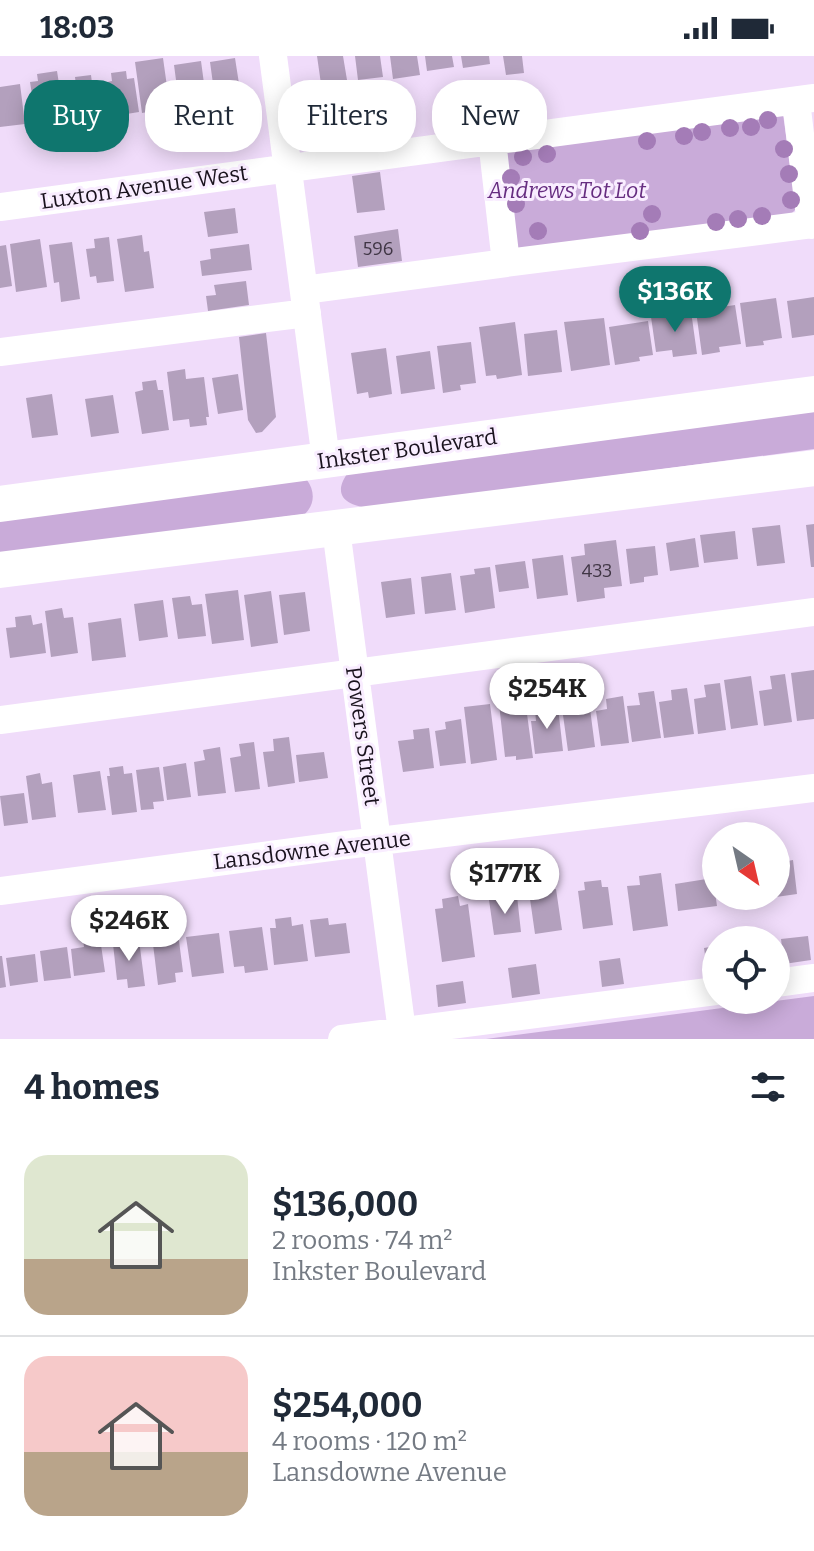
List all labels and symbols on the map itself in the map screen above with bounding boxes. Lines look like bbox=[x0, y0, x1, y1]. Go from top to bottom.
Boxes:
street label: Luxton Avenue West bbox=[39, 159, 249, 215]
park label: Andrews Tot Lot bbox=[487, 177, 646, 204]
house number: 596 bbox=[363, 238, 393, 260]
pin: $136K bbox=[619, 266, 731, 334]
street label: Inkster Boulevard bbox=[315, 423, 499, 475]
house number: 433 bbox=[582, 560, 612, 582]
pin: $254K bbox=[491, 663, 603, 731]
street label: Powers Street bbox=[340, 664, 386, 808]
north arrow bbox=[702, 822, 790, 910]
street label: Lansdowne Avenue bbox=[212, 824, 412, 876]
pin: $177K bbox=[449, 848, 561, 916]
pin: $246K bbox=[73, 895, 185, 963]

